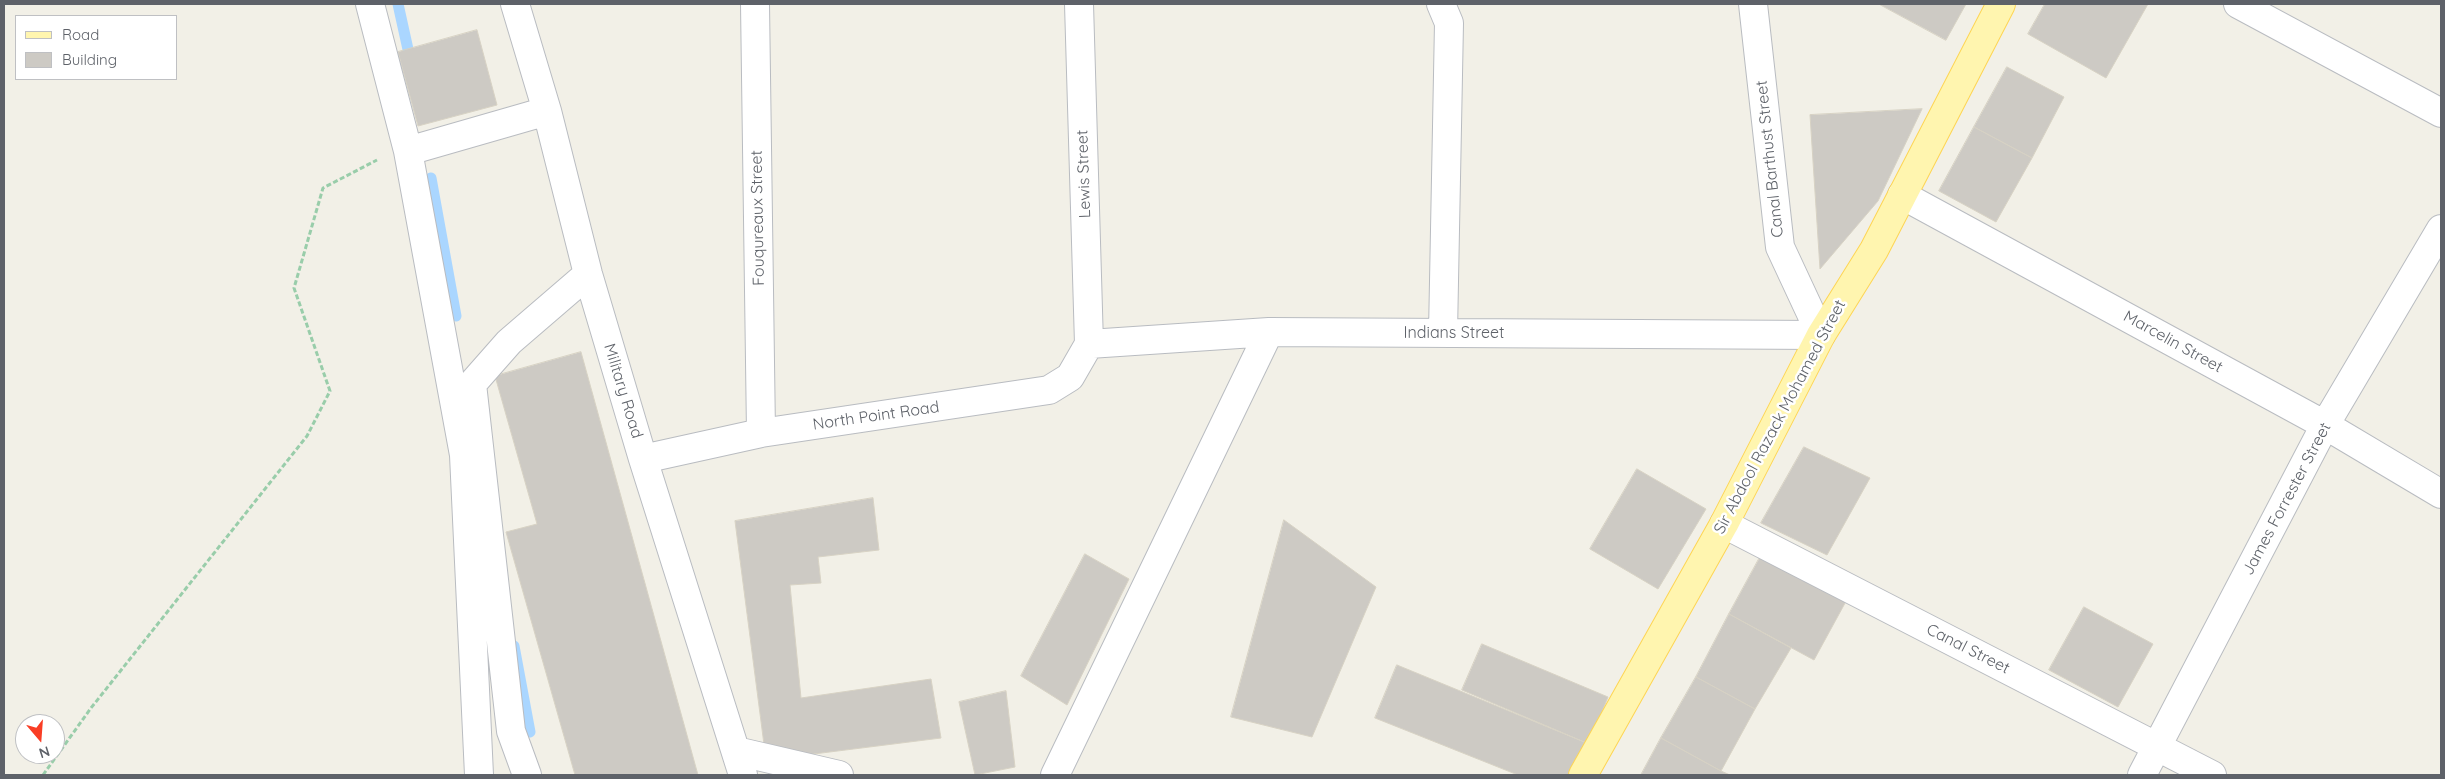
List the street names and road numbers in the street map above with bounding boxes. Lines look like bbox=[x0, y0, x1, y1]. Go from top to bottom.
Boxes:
street label: Canal Barthust Street bbox=[1752, 79, 1788, 239]
street label: Lewis Street bbox=[1073, 129, 1095, 219]
street label: Fouqureaux Street bbox=[747, 150, 769, 286]
street label: Sir Abdool Razack Mohamed Street bbox=[1710, 297, 1850, 537]
street label: Marcelin Street bbox=[2120, 307, 2226, 377]
street label: Indians Street bbox=[1404, 323, 1504, 343]
street label: Military Road bbox=[599, 341, 647, 441]
street label: North Point Road bbox=[812, 398, 940, 434]
street label: James Forrester Street bbox=[2239, 419, 2335, 579]
street label: Canal Street bbox=[1923, 620, 2013, 678]

